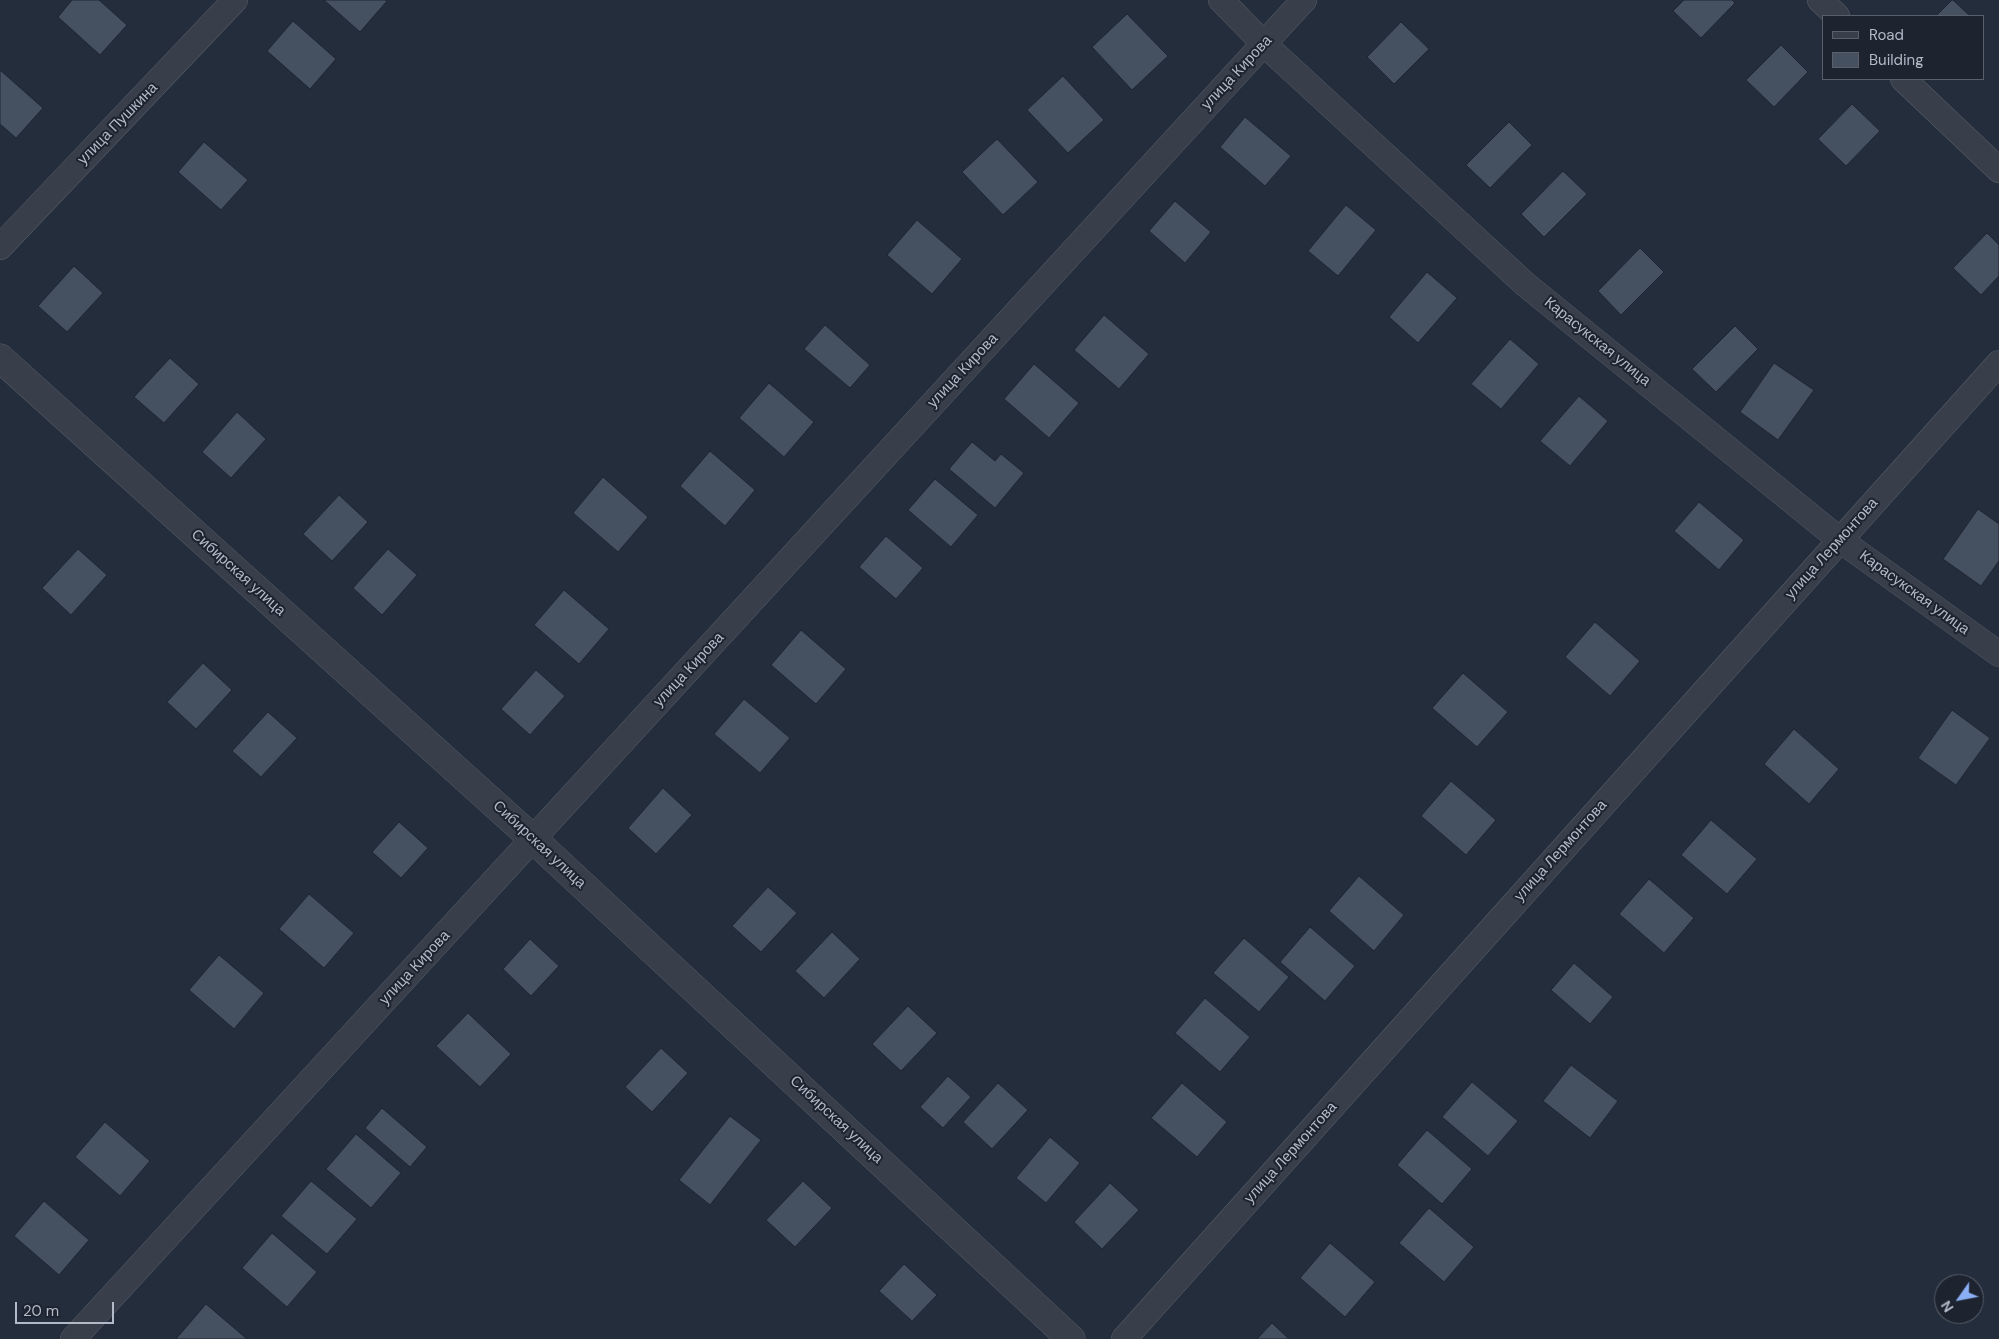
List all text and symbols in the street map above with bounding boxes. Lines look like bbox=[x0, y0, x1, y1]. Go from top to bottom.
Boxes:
legend bbox=[1822, 15, 1984, 80]
text: Road bbox=[1869, 25, 1904, 45]
street label: улица Кирова bbox=[1198, 32, 1276, 114]
text: Building bbox=[1869, 50, 1924, 70]
street label: улица Пушкина bbox=[74, 79, 162, 169]
street label: Карасукская улица bbox=[1540, 294, 1654, 390]
street label: улица Кирова bbox=[924, 330, 1002, 412]
street label: улица Лермонтова bbox=[1782, 495, 1882, 603]
street label: Сибирская улица bbox=[187, 526, 289, 620]
street label: Карасукская улица bbox=[1855, 547, 1973, 639]
street label: улица Кирова bbox=[650, 629, 728, 711]
street label: Сибирская улица bbox=[489, 797, 589, 893]
street label: улица Лермонтова bbox=[1511, 797, 1611, 905]
street label: улица Кирова bbox=[376, 927, 454, 1009]
street label: Сибирская улица bbox=[786, 1072, 886, 1168]
street label: улица Лермонтова bbox=[1241, 1099, 1341, 1207]
north arrow bbox=[1934, 1274, 1984, 1324]
scale bar bbox=[18, 1292, 116, 1324]
text: N bbox=[1937, 1297, 1958, 1316]
text: 20 m bbox=[23, 1301, 59, 1321]

